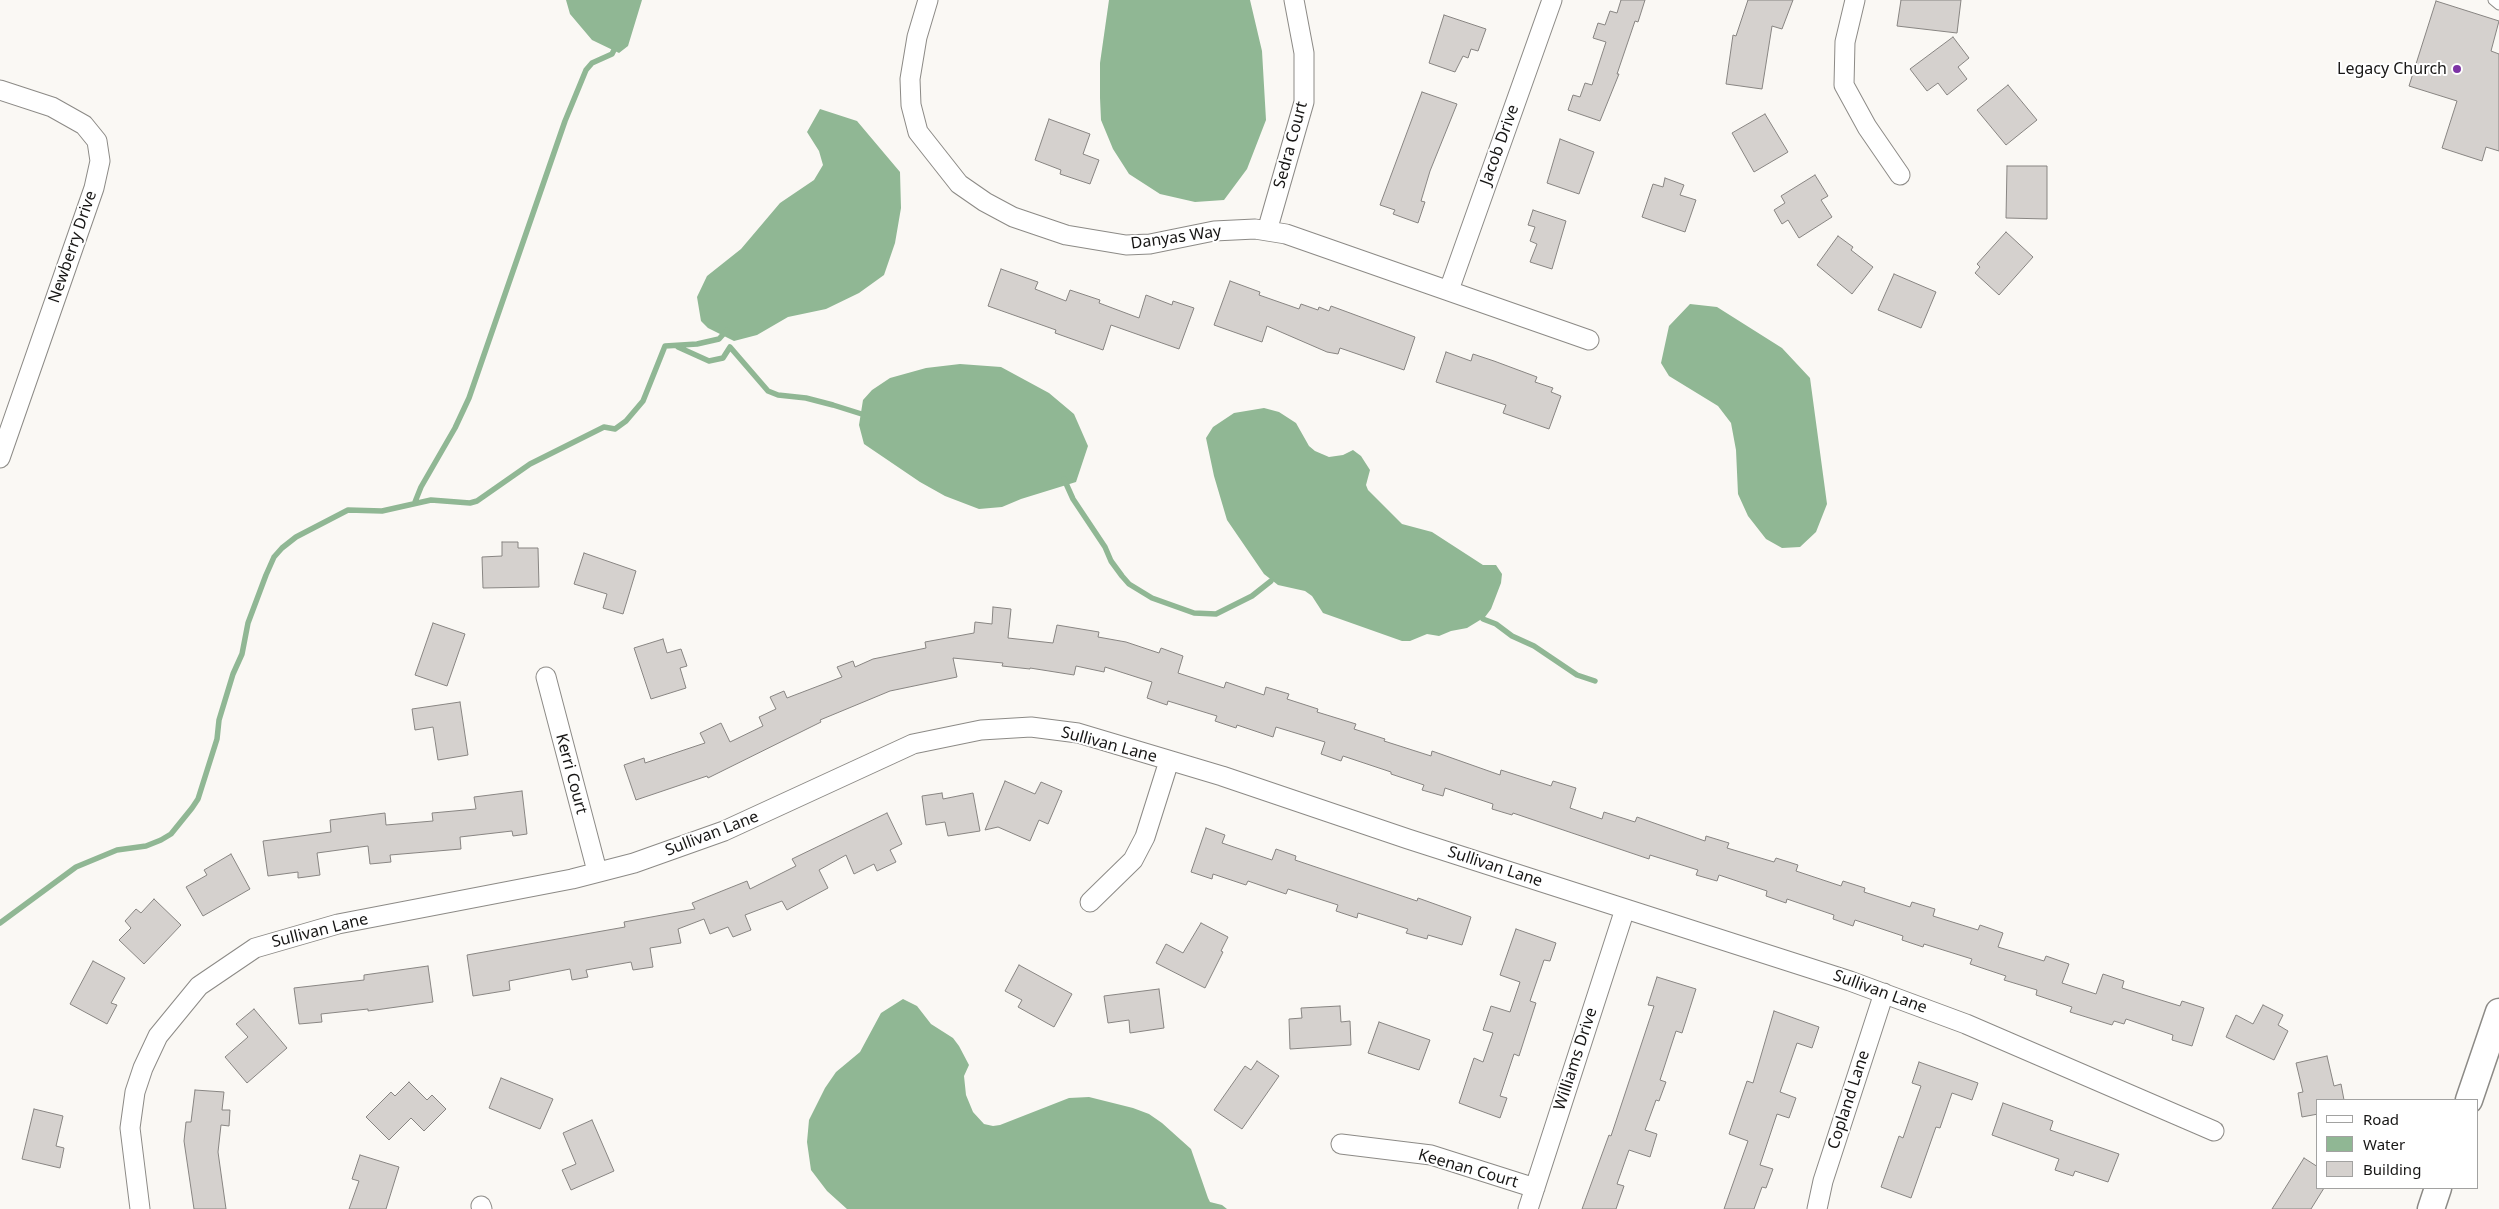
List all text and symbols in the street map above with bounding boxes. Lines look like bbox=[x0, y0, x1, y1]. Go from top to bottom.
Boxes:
place label: Legacy Church bbox=[2337, 59, 2447, 79]
marker: Legacy Church bbox=[2451, 63, 2463, 75]
street label: Sedra Court bbox=[1270, 99, 1312, 191]
street label: Jacob Drive bbox=[1477, 102, 1523, 188]
street label: Newberry Drive bbox=[45, 188, 101, 306]
street label: Danyas Way bbox=[1130, 222, 1222, 254]
street label: Sullivan Lane bbox=[1059, 723, 1159, 767]
street label: Kerri Court bbox=[551, 732, 591, 816]
street label: Sullivan Lane bbox=[663, 807, 761, 861]
street label: Sullivan Lane bbox=[1445, 843, 1545, 891]
street label: Sullivan Lane bbox=[270, 910, 370, 952]
street label: Sullivan Lane bbox=[1830, 966, 1930, 1018]
street label: Williams Drive bbox=[1550, 1005, 1602, 1113]
street label: Copland Lane bbox=[1824, 1048, 1874, 1152]
legend bbox=[2316, 1099, 2479, 1189]
text: Road bbox=[2363, 1109, 2399, 1129]
text: Water bbox=[2363, 1134, 2405, 1154]
street label: Keenan Court bbox=[1416, 1146, 1520, 1192]
text: Building bbox=[2363, 1159, 2421, 1179]

